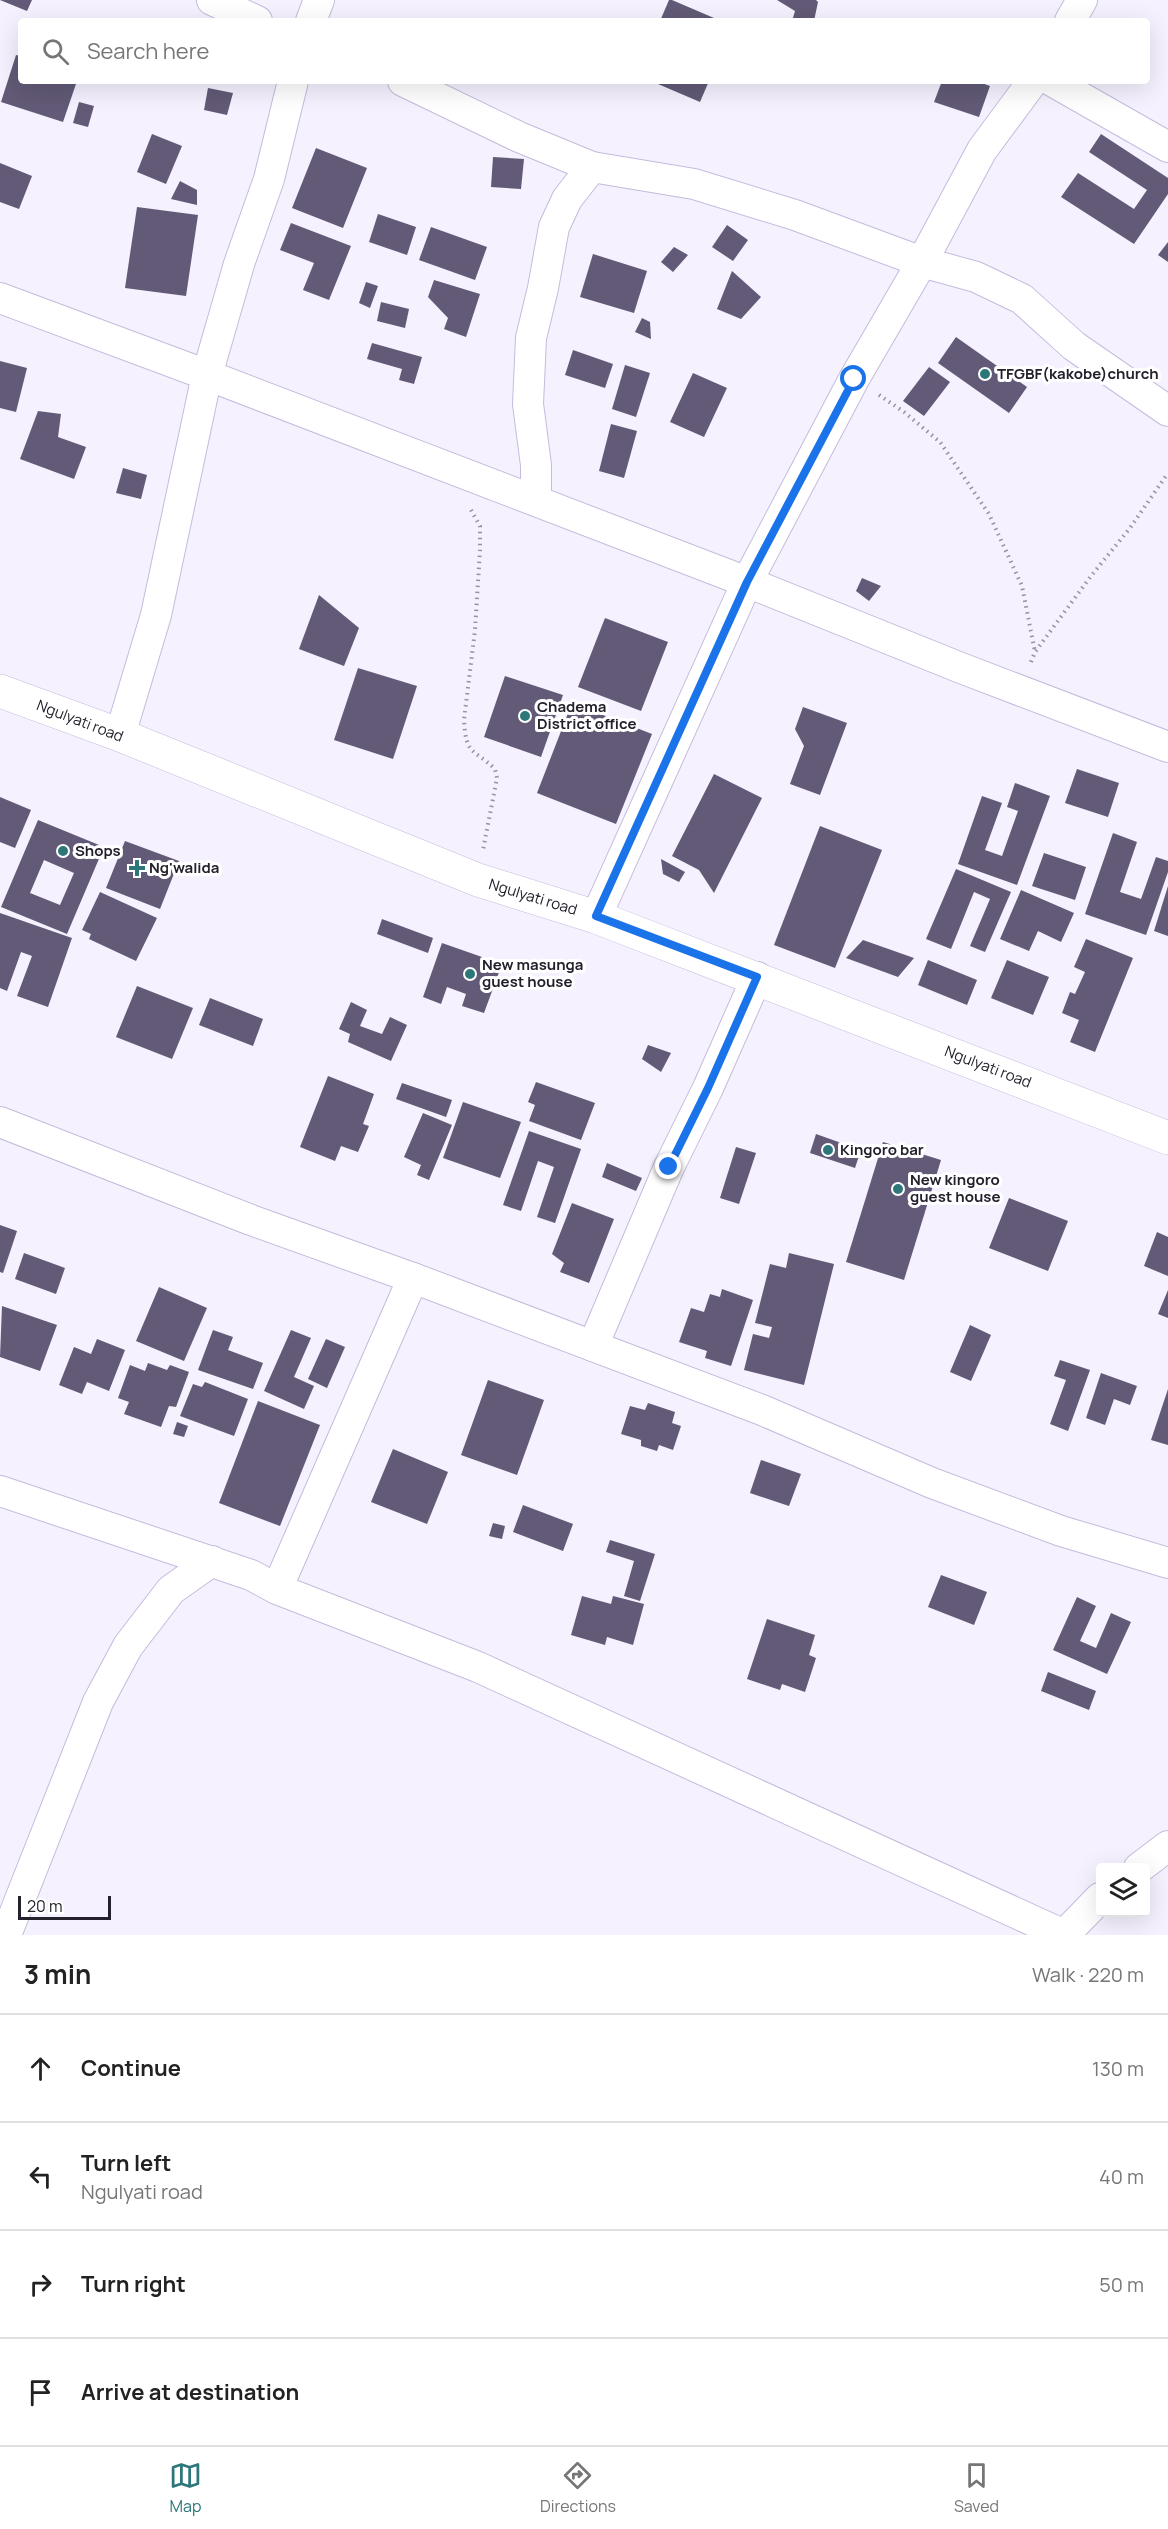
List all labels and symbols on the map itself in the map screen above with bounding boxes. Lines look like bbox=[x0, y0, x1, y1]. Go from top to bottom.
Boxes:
place label: TFGBF(kakobe)church bbox=[997, 363, 1159, 384]
route start bbox=[840, 365, 866, 391]
marker: TFGBF(kakobe)church bbox=[978, 367, 992, 381]
street label: Ngulyati road bbox=[34, 694, 127, 747]
place label: Chadema District office bbox=[537, 696, 637, 734]
marker: Chadema District office bbox=[518, 709, 532, 723]
place label: Shops bbox=[75, 840, 121, 861]
marker: Shops bbox=[56, 844, 70, 858]
place label: Ng'walida bbox=[149, 857, 219, 878]
marker: Ng'walida bbox=[130, 861, 144, 875]
street label: Ngulyati road bbox=[486, 873, 580, 920]
place label: New masunga guest house bbox=[482, 954, 583, 992]
marker: New masunga guest house bbox=[463, 967, 477, 981]
street label: Ngulyati road bbox=[942, 1040, 1035, 1093]
place label: Kingoro bar bbox=[840, 1139, 924, 1160]
marker: Kingoro bar bbox=[821, 1143, 835, 1157]
route end bbox=[655, 1153, 681, 1179]
place label: New kingoro guest house bbox=[910, 1169, 1000, 1207]
marker: New kingoro guest house bbox=[891, 1182, 905, 1196]
scale bar bbox=[18, 1893, 111, 1920]

